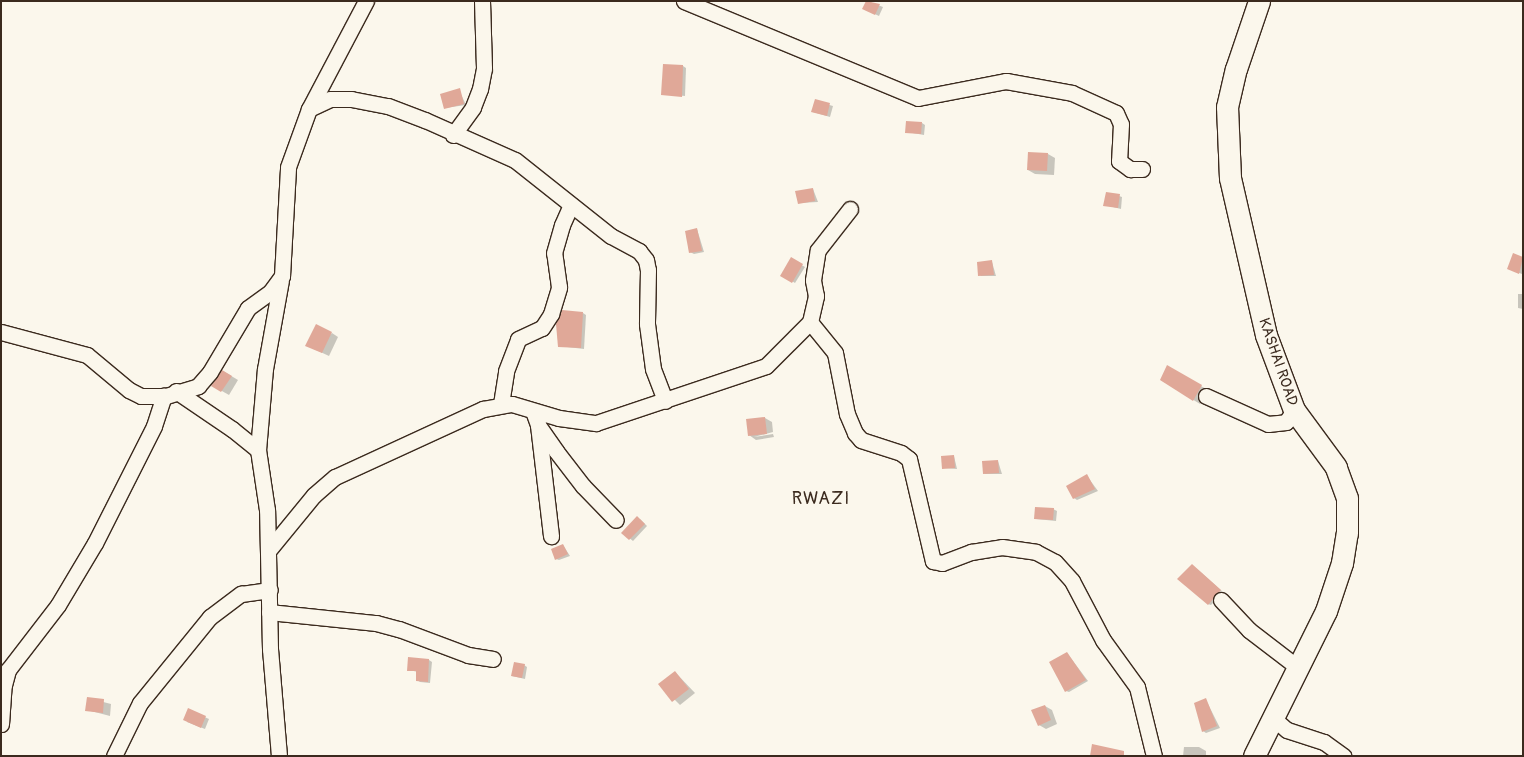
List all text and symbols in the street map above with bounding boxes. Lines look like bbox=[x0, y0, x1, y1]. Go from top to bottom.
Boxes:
street label: KASHAI ROAD bbox=[1255, 316, 1301, 408]
district label: RWAZI bbox=[791, 488, 851, 510]

